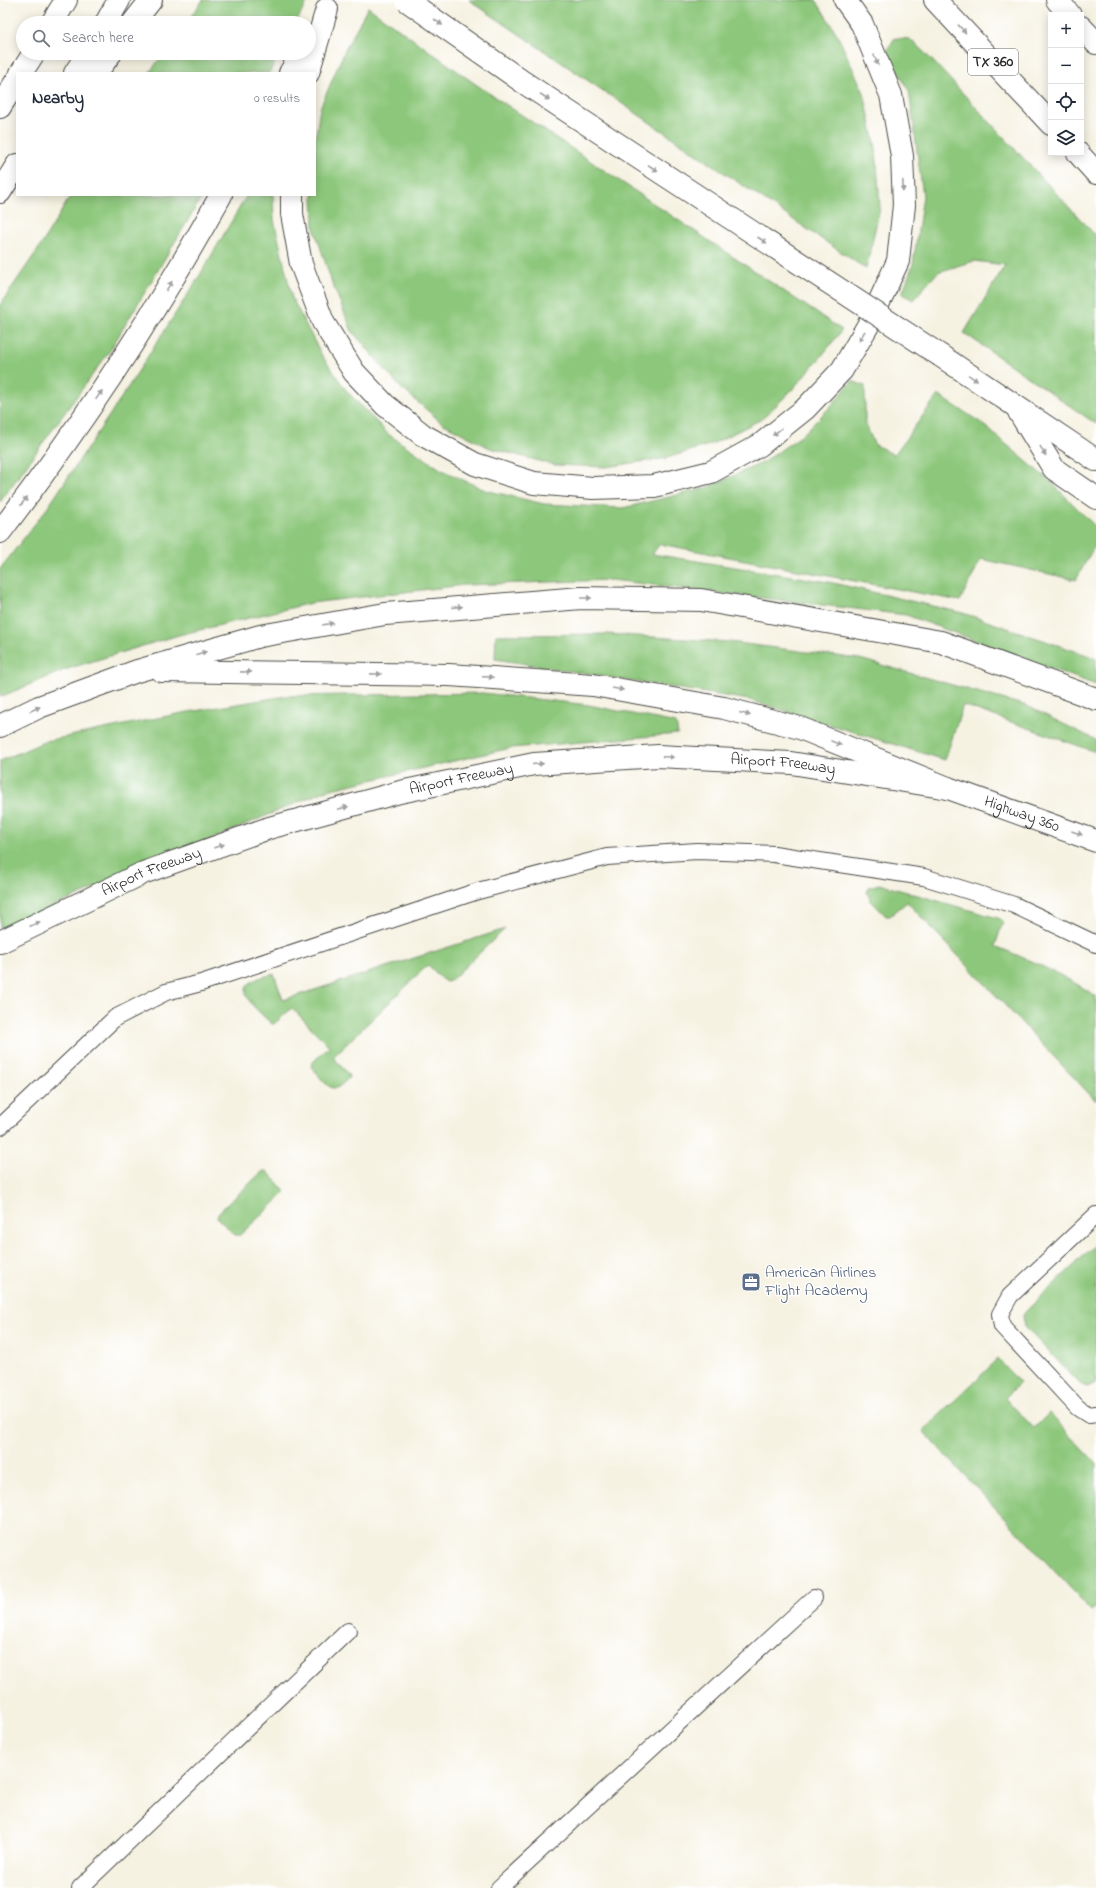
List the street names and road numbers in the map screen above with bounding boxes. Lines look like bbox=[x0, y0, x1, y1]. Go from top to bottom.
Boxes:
road number: TX 360 bbox=[968, 49, 1018, 75]
street label: Airport Freeway bbox=[730, 748, 837, 782]
street label: Airport Freeway bbox=[407, 757, 515, 802]
street label: Highway 360 bbox=[980, 790, 1063, 839]
street label: Airport Freeway bbox=[98, 841, 205, 903]

